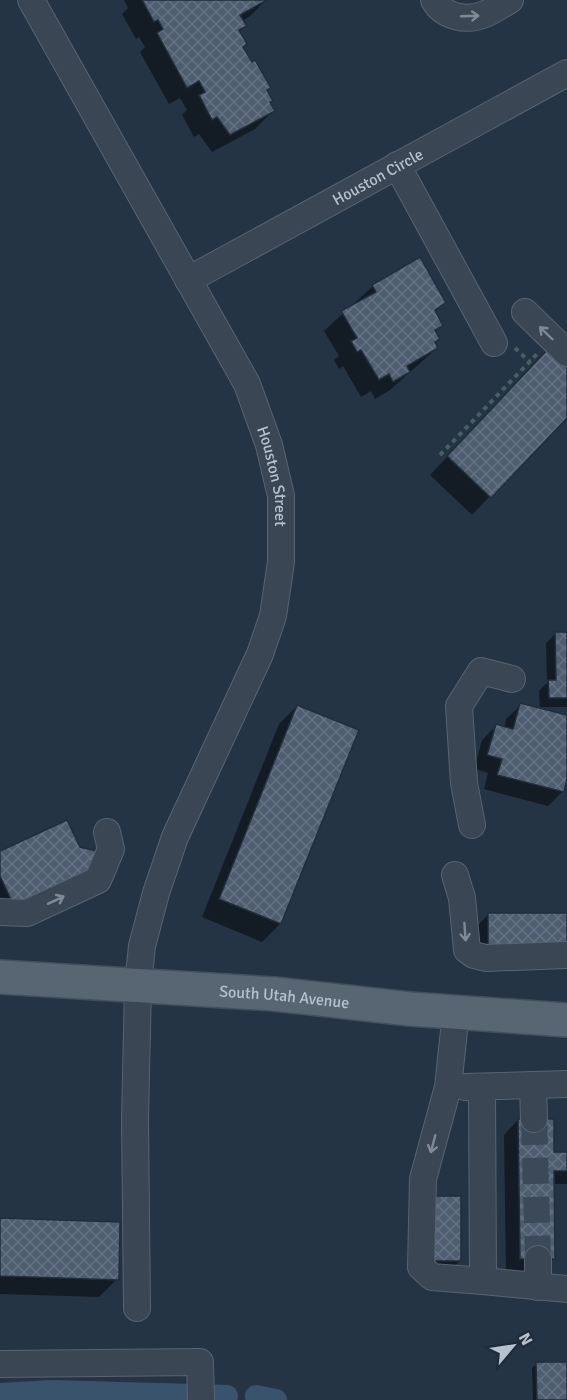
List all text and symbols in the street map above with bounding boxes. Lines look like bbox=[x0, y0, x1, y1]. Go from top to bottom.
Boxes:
one-way arrow bbox=[460, 10, 480, 22]
street label: Houston Circle bbox=[329, 144, 427, 210]
one-way arrow bbox=[538, 325, 553, 340]
street label: Houston Street bbox=[252, 423, 290, 527]
one-way arrow bbox=[46, 893, 64, 905]
one-way arrow bbox=[459, 921, 470, 941]
street label: South Utah Avenue bbox=[219, 982, 350, 1013]
one-way arrow bbox=[426, 1134, 438, 1153]
north arrow bbox=[483, 1316, 543, 1376]
text: N bbox=[514, 1329, 537, 1349]

